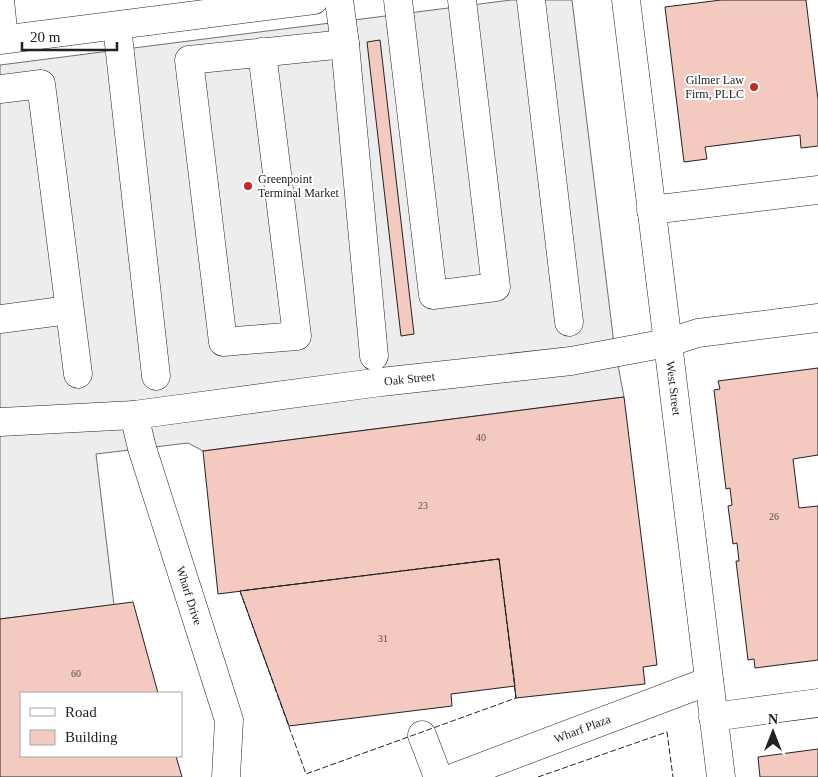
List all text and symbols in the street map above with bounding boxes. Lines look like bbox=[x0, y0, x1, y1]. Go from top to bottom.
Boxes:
scale bar bbox=[22, 20, 118, 52]
text: 20 m bbox=[30, 29, 61, 45]
place label: Gilmer Law Firm, PLLC bbox=[685, 73, 744, 101]
marker: Gilmer Law Firm, PLLC bbox=[748, 81, 760, 93]
place label: Greenpoint Terminal Market bbox=[258, 172, 339, 200]
marker: Greenpoint Terminal Market bbox=[242, 180, 254, 192]
street label: West Street bbox=[663, 360, 684, 417]
street label: Oak Street bbox=[383, 369, 436, 389]
house number: 40 bbox=[476, 432, 486, 443]
house number: 23 bbox=[418, 500, 428, 511]
house number: 26 bbox=[769, 511, 779, 522]
street label: Wharf Drive bbox=[173, 564, 205, 627]
house number: 31 bbox=[378, 633, 388, 644]
house number: 60 bbox=[71, 668, 81, 679]
legend bbox=[20, 692, 182, 757]
text: Road bbox=[65, 704, 97, 720]
north arrow bbox=[748, 707, 798, 757]
street label: Wharf Plaza bbox=[552, 712, 613, 746]
text: N bbox=[768, 712, 778, 727]
text: Building bbox=[65, 729, 118, 745]

